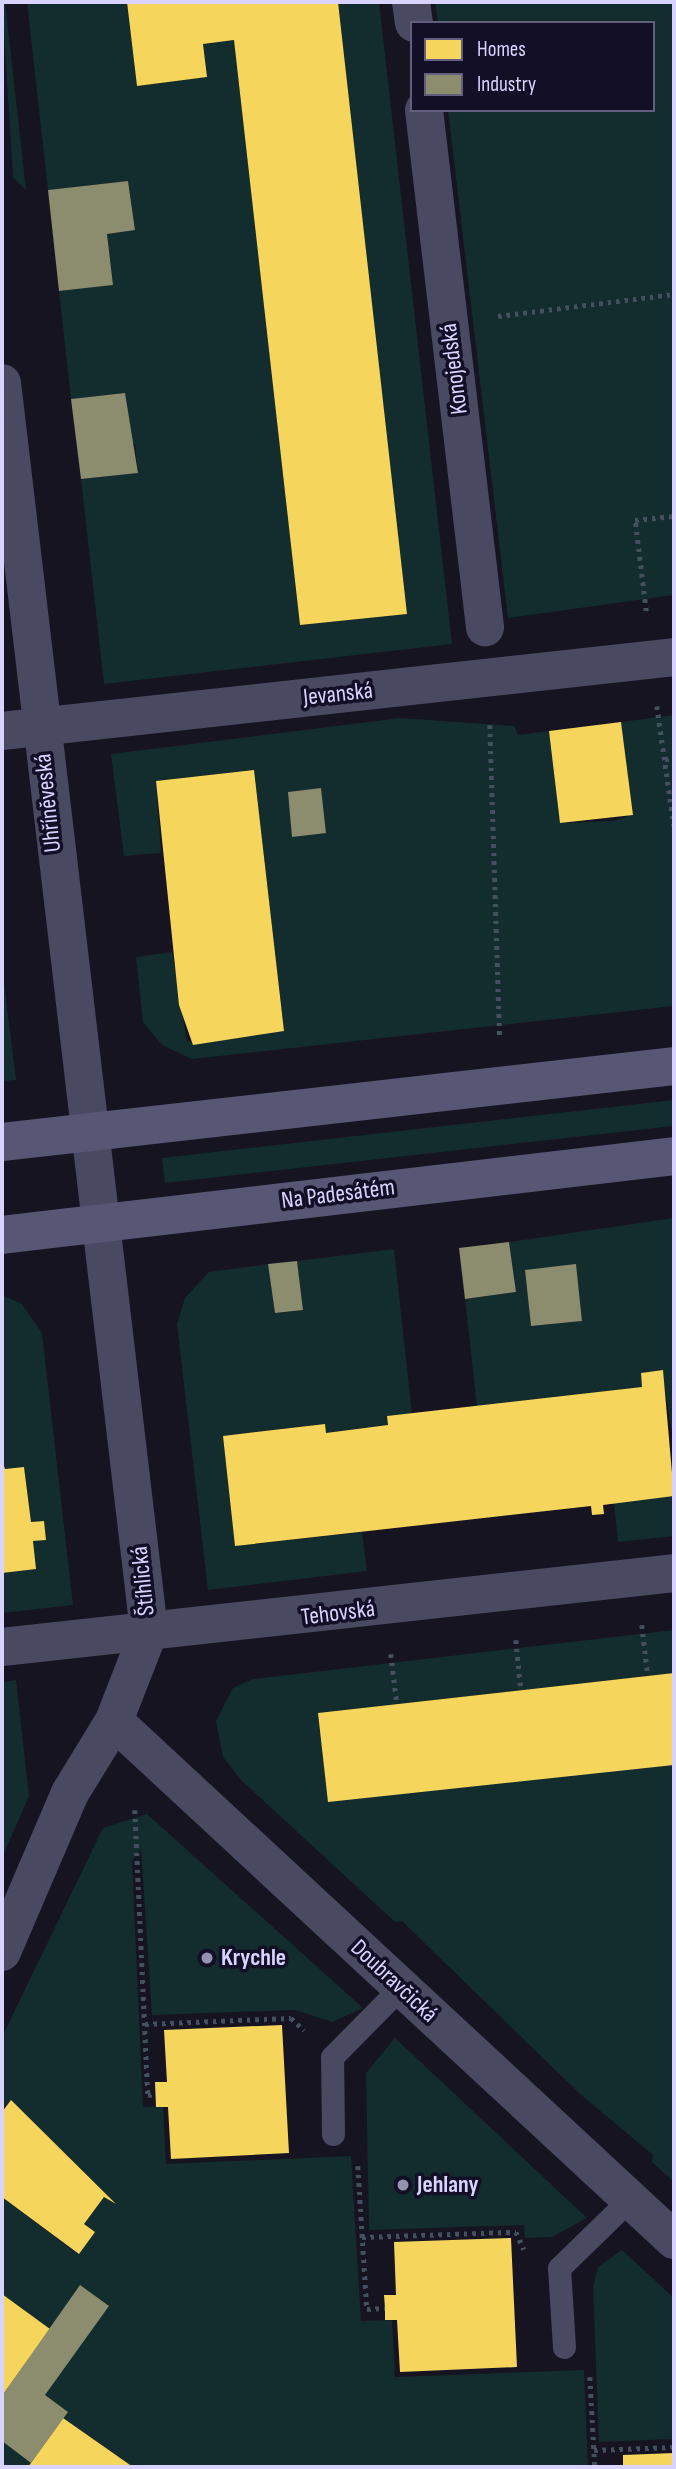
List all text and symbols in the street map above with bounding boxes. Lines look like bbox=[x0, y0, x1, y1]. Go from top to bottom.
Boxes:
legend bbox=[410, 21, 655, 112]
text: Homes bbox=[477, 37, 526, 62]
text: Industry bbox=[477, 72, 536, 97]
street label: Konojedská bbox=[434, 322, 474, 416]
street label: Jevanská bbox=[302, 676, 374, 712]
street label: Uhříněveská bbox=[29, 752, 67, 854]
street label: Na Padesátém bbox=[280, 1173, 396, 1215]
street label: Štíhlická bbox=[125, 1545, 161, 1617]
street label: Tehovská bbox=[299, 1594, 377, 1632]
street label: Doubravčická bbox=[345, 1933, 443, 2029]
place label: Krychle bbox=[221, 1944, 286, 1972]
marker: Krychle bbox=[199, 1950, 215, 1966]
place label: Jehlany bbox=[417, 2171, 479, 2199]
marker: Jehlany bbox=[395, 2177, 411, 2193]

